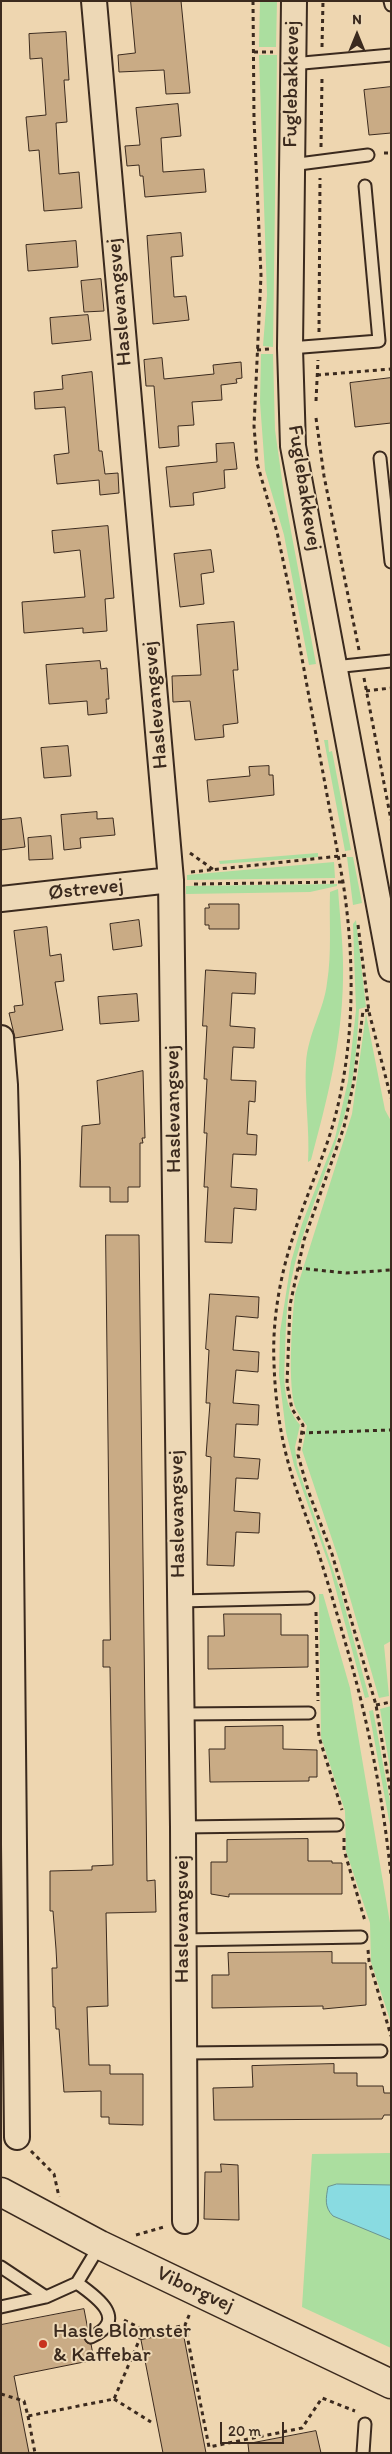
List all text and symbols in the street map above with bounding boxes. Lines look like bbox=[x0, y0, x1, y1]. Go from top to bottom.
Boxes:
north arrow bbox=[332, 10, 382, 60]
text: N bbox=[352, 11, 362, 28]
street label: Fuglebakkevej bbox=[278, 20, 306, 148]
street label: Haslevangsvej bbox=[102, 237, 138, 367]
street label: Fuglebakkevej bbox=[282, 423, 326, 553]
street label: Haslevangsvej bbox=[138, 640, 174, 770]
street label: Østrevej bbox=[47, 874, 125, 906]
street label: Haslevangsvej bbox=[160, 1045, 188, 1173]
street label: Haslevangsvej bbox=[164, 1450, 192, 1578]
street label: Haslevangsvej bbox=[170, 1855, 196, 1983]
street label: Viborgvej bbox=[152, 2261, 238, 2319]
place label: Hasle Blomster & Kaffebar bbox=[53, 2319, 191, 2369]
marker: Hasle Blomster & Kaffebar bbox=[37, 2338, 49, 2350]
scale bar bbox=[222, 2412, 286, 2444]
text: 20 m bbox=[228, 2422, 261, 2440]

